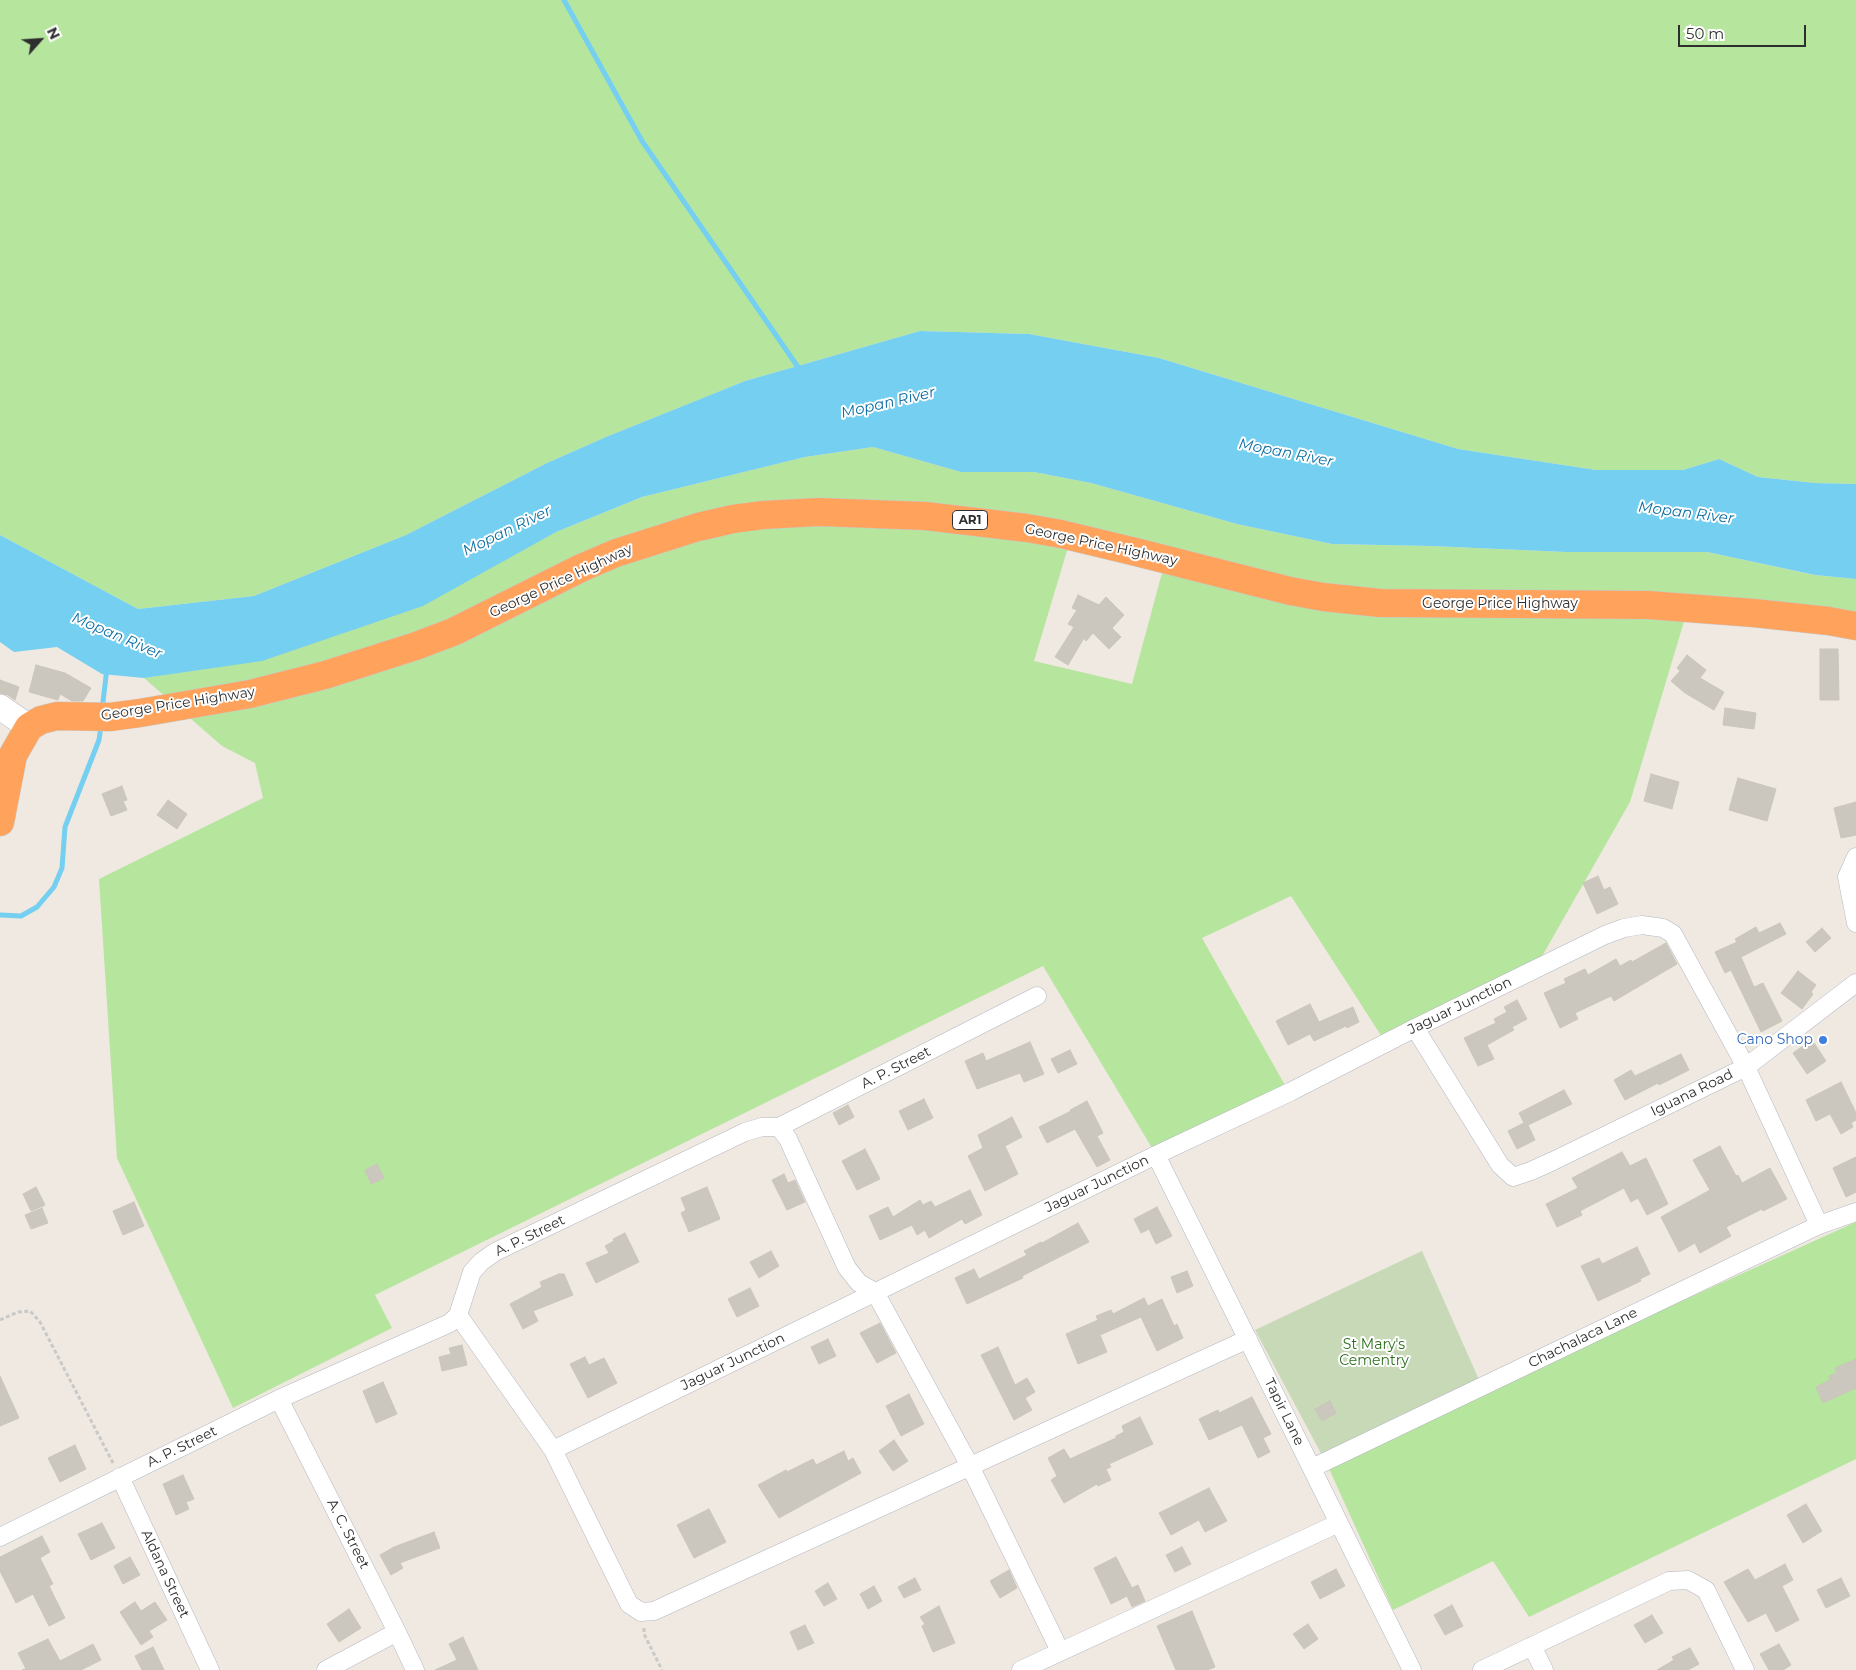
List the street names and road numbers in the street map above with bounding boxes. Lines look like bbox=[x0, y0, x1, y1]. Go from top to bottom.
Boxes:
road number: AR1 bbox=[952, 510, 988, 530]
street label: George Price Highway bbox=[1023, 521, 1179, 569]
street label: George Price Highway bbox=[487, 540, 635, 622]
street label: George Price Highway bbox=[1422, 596, 1578, 612]
street label: George Price Highway bbox=[100, 684, 256, 724]
street label: Jaguar Junction bbox=[1405, 974, 1515, 1038]
street label: A. P. Street bbox=[858, 1043, 934, 1093]
street label: Iguana Road bbox=[1648, 1066, 1736, 1120]
street label: Jaguar Junction bbox=[1042, 1152, 1152, 1216]
street label: A. P. Street bbox=[492, 1212, 568, 1260]
street label: Chachalaca Lane bbox=[1526, 1304, 1640, 1372]
street label: Jaguar Junction bbox=[678, 1330, 788, 1394]
street label: Tapir Lane bbox=[1260, 1376, 1308, 1448]
street label: A. P. Street bbox=[144, 1423, 220, 1471]
street label: A. C. Street bbox=[323, 1496, 373, 1572]
street label: Aldana Street bbox=[137, 1527, 193, 1621]

